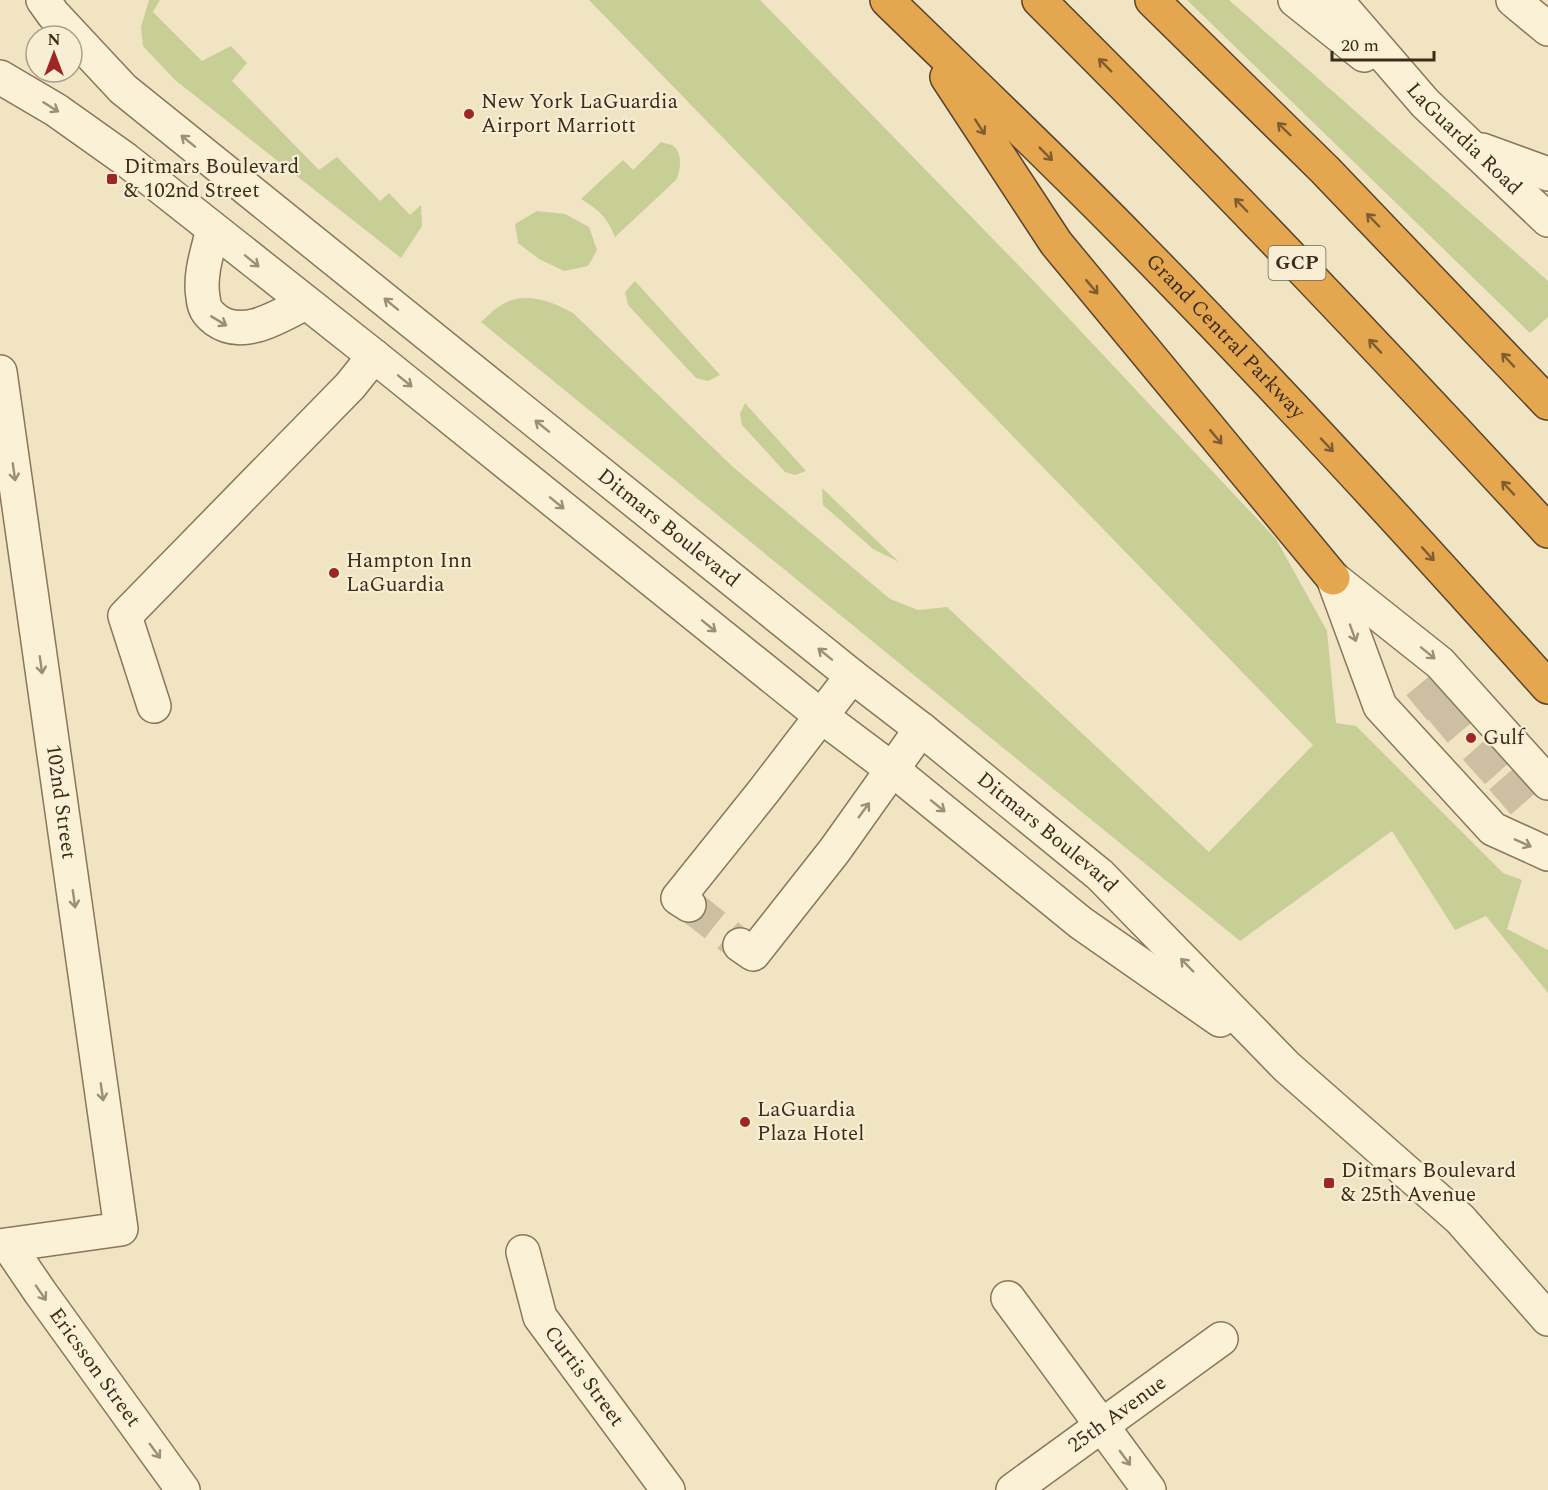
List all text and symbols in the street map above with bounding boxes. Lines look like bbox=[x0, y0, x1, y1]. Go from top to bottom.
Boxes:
north arrow bbox=[24, 24, 84, 84]
scale bar bbox=[1332, 24, 1434, 62]
text: N bbox=[47, 28, 61, 52]
text: 20 m bbox=[1341, 32, 1379, 59]
one-way arrow bbox=[1097, 58, 1112, 73]
street label: LaGuardia Road bbox=[1398, 75, 1529, 203]
place label: New York LaGuardia Airport Marriott bbox=[481, 86, 679, 142]
one-way arrow bbox=[42, 102, 59, 114]
marker: New York LaGuardia Airport Marriott bbox=[462, 107, 476, 121]
one-way arrow bbox=[974, 119, 986, 135]
one-way arrow bbox=[1276, 122, 1291, 137]
one-way arrow bbox=[180, 134, 196, 147]
one-way arrow bbox=[1038, 147, 1053, 161]
place label: Ditmars Boulevard & 102nd Street bbox=[124, 151, 299, 207]
marker: Ditmars Boulevard & 102nd Street bbox=[105, 172, 119, 186]
one-way arrow bbox=[1234, 197, 1248, 212]
one-way arrow bbox=[1366, 212, 1380, 227]
street label: Grand Central Parkway bbox=[1138, 246, 1313, 427]
road number: GCP bbox=[1268, 246, 1326, 280]
one-way arrow bbox=[244, 254, 260, 267]
one-way arrow bbox=[1085, 279, 1099, 294]
one-way arrow bbox=[384, 297, 399, 311]
one-way arrow bbox=[210, 314, 227, 327]
one-way arrow bbox=[1368, 339, 1382, 354]
one-way arrow bbox=[1501, 353, 1515, 368]
one-way arrow bbox=[397, 375, 413, 388]
one-way arrow bbox=[535, 420, 551, 433]
one-way arrow bbox=[1210, 429, 1223, 445]
one-way arrow bbox=[1320, 437, 1334, 452]
one-way arrow bbox=[9, 461, 20, 481]
street label: Ditmars Boulevard bbox=[590, 461, 747, 596]
one-way arrow bbox=[1501, 481, 1516, 496]
one-way arrow bbox=[549, 497, 565, 510]
place label: Hampton Inn LaGuardia bbox=[346, 545, 472, 601]
one-way arrow bbox=[1421, 547, 1435, 562]
marker: Hampton Inn LaGuardia bbox=[327, 566, 341, 580]
one-way arrow bbox=[701, 619, 717, 632]
one-way arrow bbox=[1348, 623, 1359, 641]
one-way arrow bbox=[1420, 647, 1436, 660]
one-way arrow bbox=[817, 648, 833, 661]
one-way arrow bbox=[36, 654, 47, 674]
place label: Gulf bbox=[1483, 722, 1526, 754]
marker: Gulf bbox=[1464, 731, 1478, 745]
street label: 102nd Street bbox=[37, 742, 85, 861]
street label: Ditmars Boulevard bbox=[969, 764, 1125, 900]
one-way arrow bbox=[930, 800, 946, 813]
one-way arrow bbox=[857, 802, 870, 818]
one-way arrow bbox=[1514, 838, 1532, 849]
one-way arrow bbox=[69, 889, 80, 909]
one-way arrow bbox=[1180, 957, 1195, 972]
one-way arrow bbox=[96, 1082, 107, 1102]
place label: LaGuardia Plaza Hotel bbox=[757, 1094, 864, 1150]
marker: LaGuardia Plaza Hotel bbox=[738, 1115, 752, 1129]
place label: Ditmars Boulevard & 25th Avenue bbox=[1341, 1155, 1516, 1211]
marker: Ditmars Boulevard & 25th Avenue bbox=[1322, 1176, 1336, 1190]
one-way arrow bbox=[35, 1285, 47, 1301]
street label: Ericsson Street bbox=[40, 1301, 149, 1434]
street label: Curtis Street bbox=[536, 1319, 632, 1434]
street label: 25th Avenue bbox=[1061, 1367, 1173, 1461]
one-way arrow bbox=[149, 1443, 161, 1459]
one-way arrow bbox=[1119, 1450, 1132, 1466]

